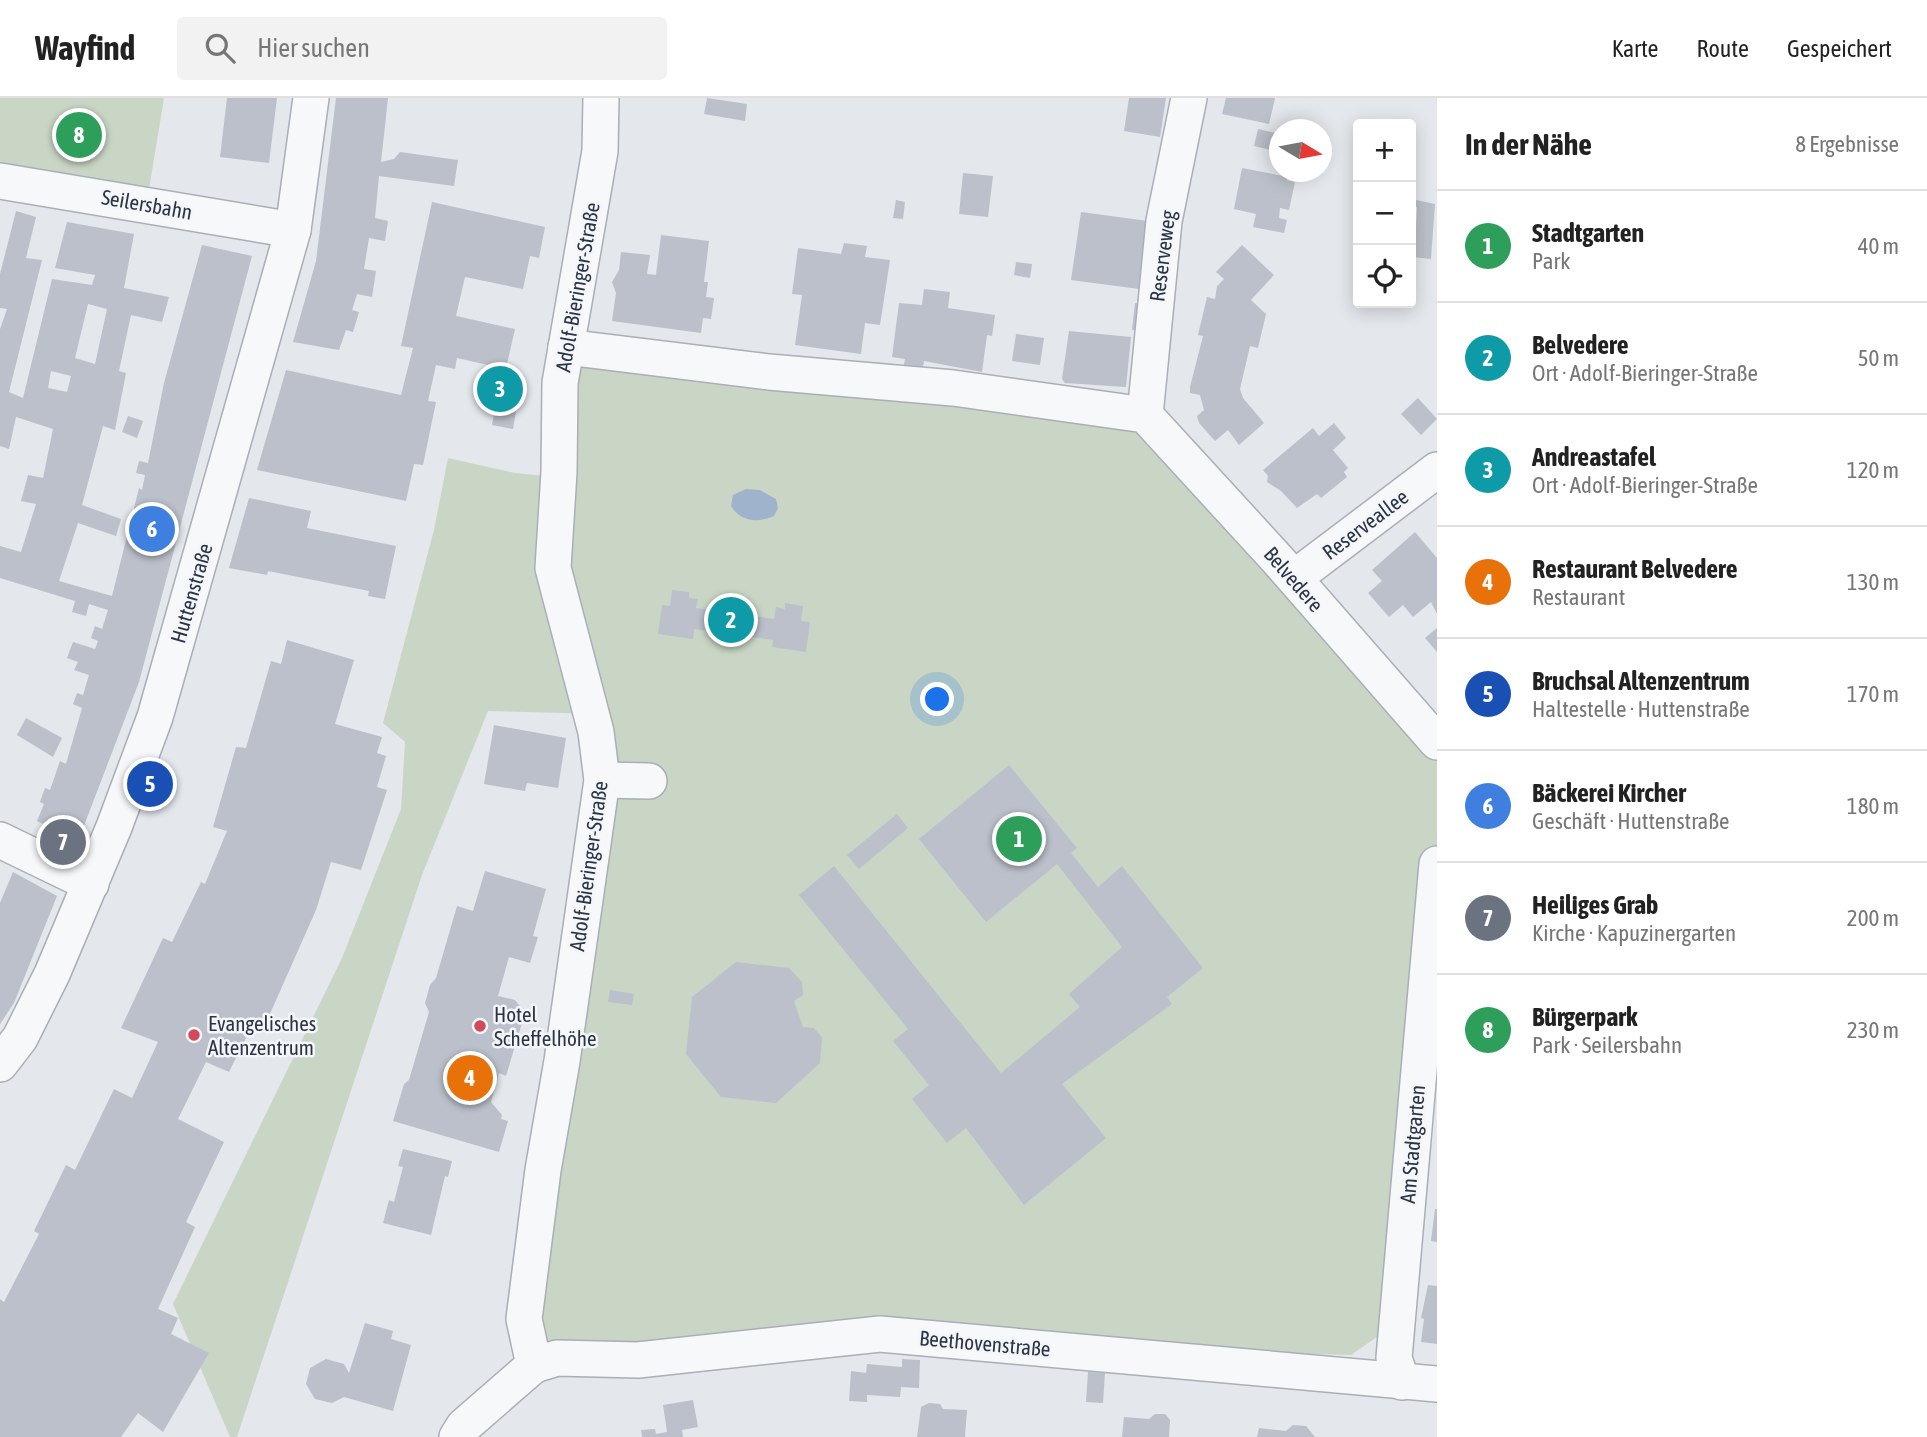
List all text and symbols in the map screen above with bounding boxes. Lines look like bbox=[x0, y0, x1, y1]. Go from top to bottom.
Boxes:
search box bbox=[177, 17, 667, 80]
text: Wayfind bbox=[35, 29, 135, 67]
icon: search bbox=[201, 29, 239, 67]
text: Hier suchen bbox=[257, 33, 370, 63]
text: Karte bbox=[1612, 35, 1658, 62]
text: Route bbox=[1696, 35, 1749, 62]
text: Gespeichert bbox=[1787, 35, 1892, 62]
pin: 8 bbox=[56, 109, 102, 161]
north arrow bbox=[1269, 119, 1332, 182]
map controls bbox=[1353, 119, 1416, 308]
button: + bbox=[1353, 119, 1416, 182]
text: In der Nähe bbox=[1465, 127, 1592, 161]
text: 8 Ergebnisse bbox=[1795, 131, 1899, 157]
button: − bbox=[1353, 182, 1416, 245]
street label: Seilersbahn bbox=[100, 184, 194, 224]
street label: Adolf-Bieringer-Straße bbox=[550, 200, 604, 374]
street label: Reserveweg bbox=[1144, 209, 1180, 303]
text: Stadtgarten bbox=[1532, 218, 1644, 248]
text: 1 bbox=[1483, 233, 1493, 259]
text: 40 m bbox=[1858, 233, 1899, 259]
button: locate bbox=[1353, 245, 1416, 308]
text: Park bbox=[1532, 248, 1570, 274]
text: Belvedere bbox=[1532, 330, 1629, 360]
text: 2 bbox=[1483, 345, 1493, 371]
text: 50 m bbox=[1858, 345, 1899, 371]
text: Ort · Adolf-Bieringer-Straße bbox=[1532, 360, 1758, 386]
pin: 3 bbox=[477, 363, 523, 415]
text: Andreastafel bbox=[1532, 442, 1656, 472]
text: 3 bbox=[1483, 457, 1493, 483]
text: 120 m bbox=[1847, 457, 1899, 483]
text: Ort · Adolf-Bieringer-Straße bbox=[1532, 472, 1758, 498]
street label: Reserveallee bbox=[1318, 484, 1412, 564]
pin: 6 bbox=[129, 503, 175, 555]
street label: Huttenstraße bbox=[165, 540, 217, 646]
street label: Belvedere bbox=[1259, 542, 1329, 616]
text: Restaurant Belvedere bbox=[1532, 554, 1738, 584]
text: 4 bbox=[1483, 569, 1493, 595]
text: 130 m bbox=[1847, 569, 1899, 595]
text: Restaurant bbox=[1532, 584, 1625, 610]
pin: 2 bbox=[708, 594, 754, 646]
text: Bruchsal Altenzentrum bbox=[1532, 666, 1750, 696]
text: 5 bbox=[1483, 681, 1493, 707]
text: 170 m bbox=[1847, 681, 1899, 707]
your location bbox=[920, 682, 954, 716]
text: Haltestelle · Huttenstraße bbox=[1532, 696, 1750, 722]
pin: 5 bbox=[127, 758, 173, 810]
text: Bäckerei Kircher bbox=[1532, 778, 1686, 808]
street label: Adolf-Bieringer-Straße bbox=[564, 779, 612, 953]
text: 6 bbox=[1483, 793, 1493, 819]
text: 180 m bbox=[1847, 793, 1899, 819]
text: Geschäft · Huttenstraße bbox=[1532, 808, 1729, 834]
pin: 1 bbox=[996, 813, 1042, 865]
pin: 7 bbox=[40, 816, 86, 868]
text: Heiliges Grab bbox=[1532, 890, 1658, 920]
text: 7 bbox=[1483, 905, 1493, 931]
text: 200 m bbox=[1847, 905, 1899, 931]
text: Kirche · Kapuzinergarten bbox=[1532, 920, 1736, 946]
place label: Hotel Scheffelhöhe bbox=[494, 1002, 597, 1050]
text: Bürgerpark bbox=[1532, 1002, 1637, 1032]
place label: Evangelisches Altenzentrum bbox=[208, 1011, 316, 1059]
text: 8 bbox=[1483, 1017, 1493, 1043]
text: 230 m bbox=[1847, 1017, 1899, 1043]
marker: Hotel Scheffelhöhe bbox=[472, 1018, 488, 1034]
marker: Evangelisches Altenzentrum bbox=[186, 1027, 202, 1043]
text: Park · Seilersbahn bbox=[1532, 1032, 1682, 1058]
pin: 4 bbox=[447, 1052, 493, 1104]
street label: Am Stadtgarten bbox=[1395, 1084, 1429, 1204]
street label: Beethovenstraße bbox=[919, 1325, 1051, 1361]

